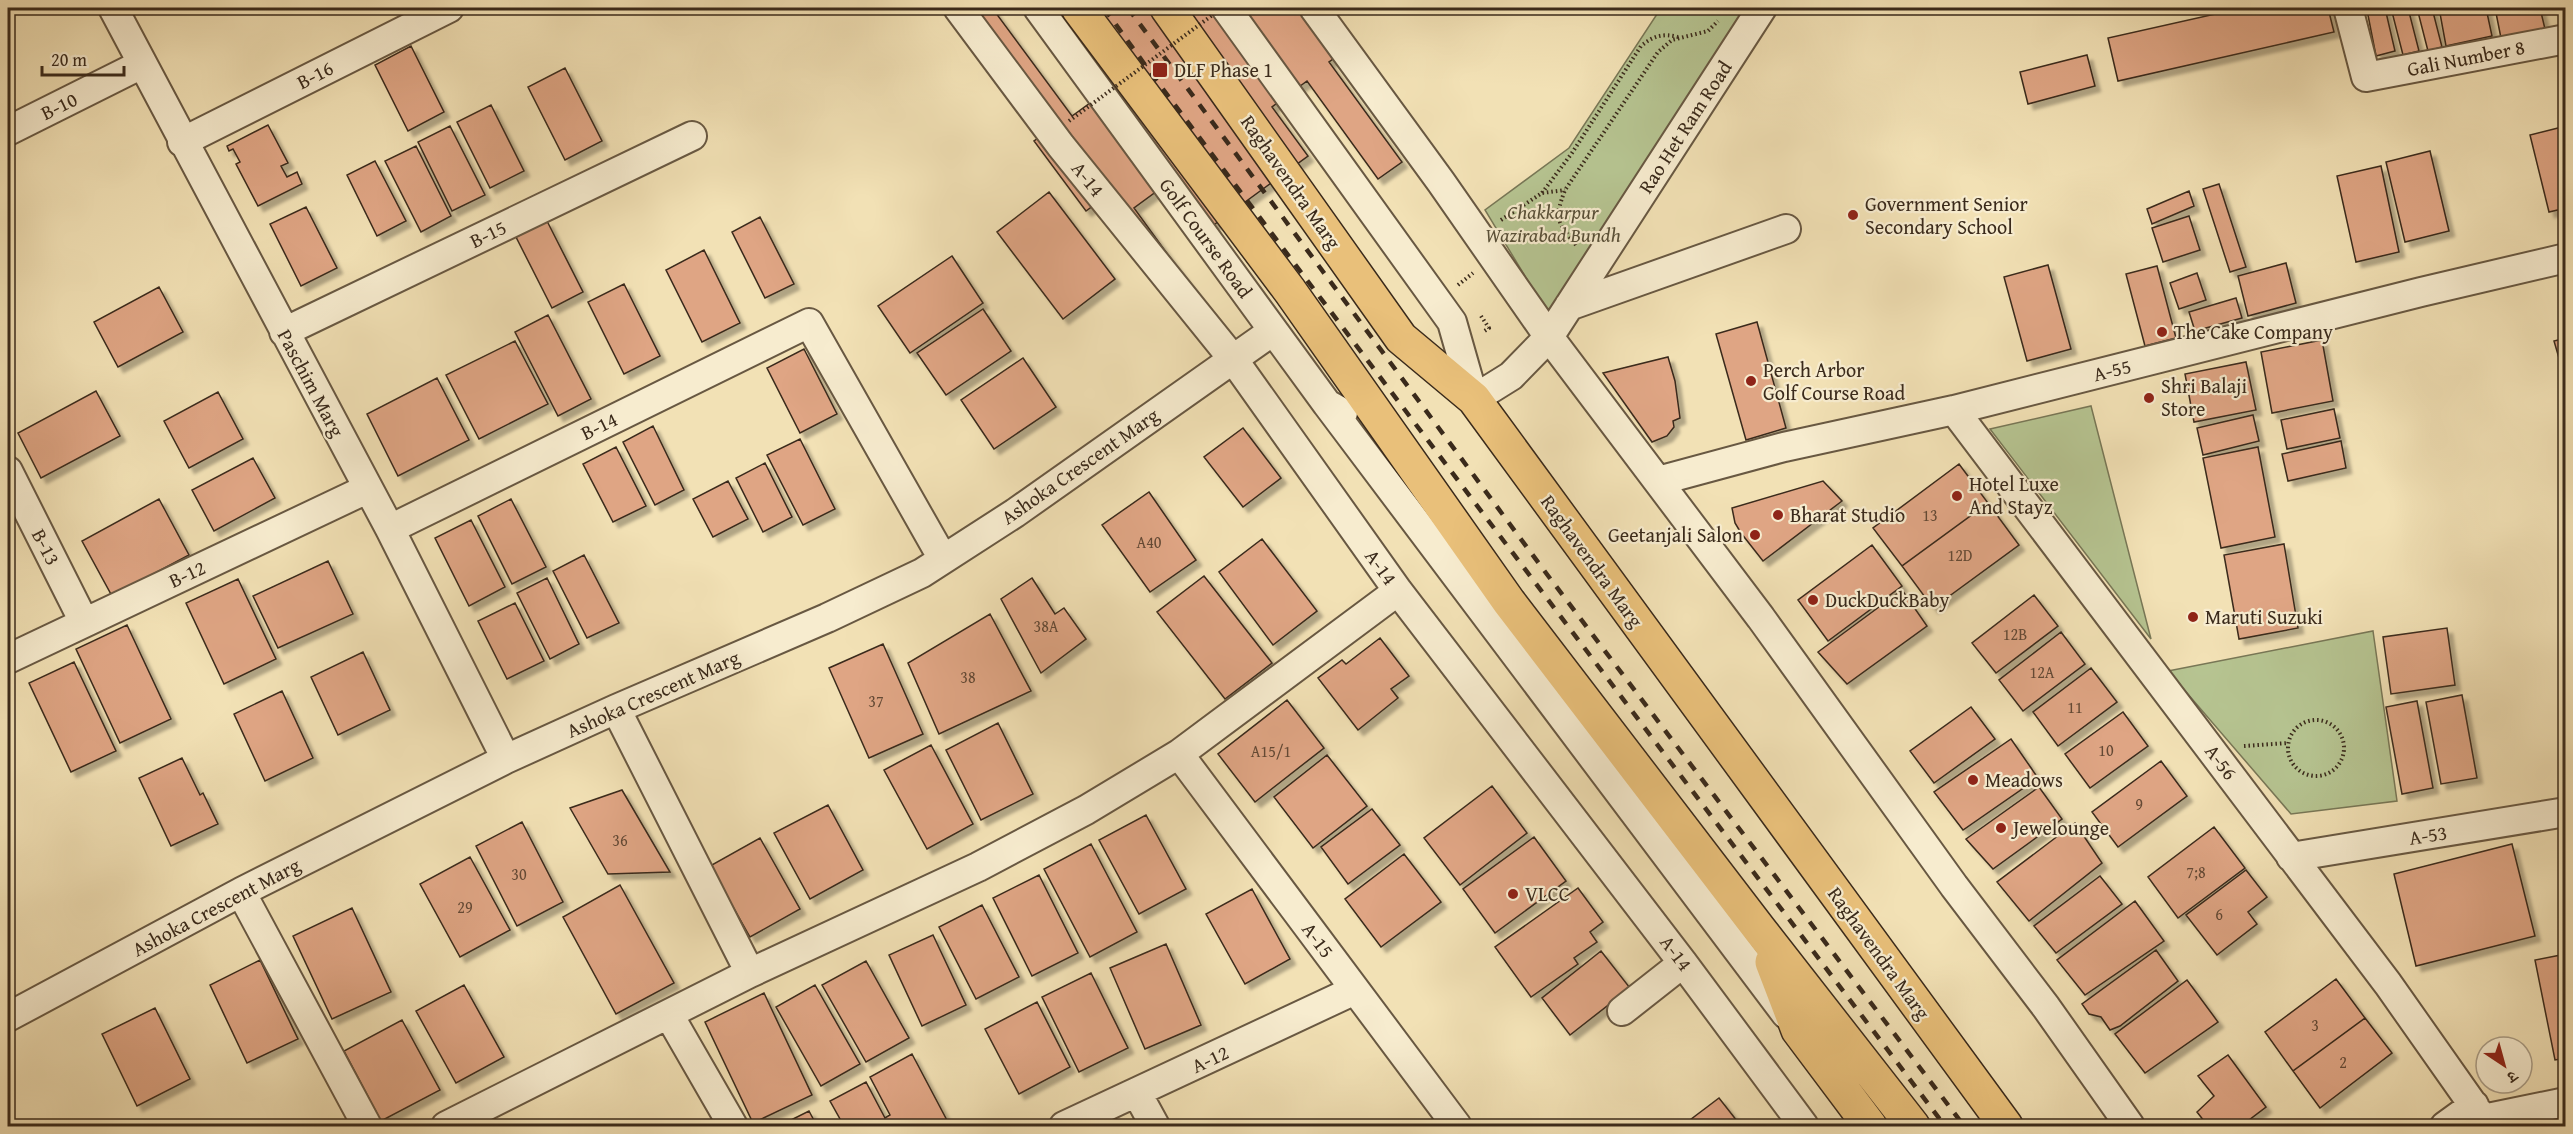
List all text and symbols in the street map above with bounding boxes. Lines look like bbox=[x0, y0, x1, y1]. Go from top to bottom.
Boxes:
street label: Gali Number 8 bbox=[2405, 32, 2527, 83]
scale bar bbox=[42, 39, 124, 77]
text: 20 m bbox=[51, 46, 87, 73]
street label: B-16 bbox=[291, 53, 338, 96]
street label: Rao Het Ram Road bbox=[1631, 54, 1739, 199]
place label: DLF Phase 1 bbox=[1174, 55, 1273, 84]
marker: DLF Phase 1 bbox=[1151, 61, 1169, 79]
street label: B-10 bbox=[36, 84, 82, 127]
street label: Raghavendra Marg bbox=[1234, 109, 1349, 255]
street label: A-14 bbox=[1065, 155, 1112, 203]
street label: Golf Course Road bbox=[1153, 172, 1260, 304]
place label: Government Senior Secondary School bbox=[1865, 189, 2028, 241]
park label: Chakkarpur Wazirabad Bundh bbox=[1485, 197, 1621, 249]
marker: Government Senior Secondary School bbox=[1846, 208, 1860, 222]
street label: B-15 bbox=[465, 212, 511, 255]
place label: The Cake Company bbox=[2174, 317, 2333, 346]
street label: Paschim Marg bbox=[271, 324, 352, 442]
marker: The Cake Company bbox=[2155, 325, 2169, 339]
street label: A-55 bbox=[2090, 351, 2134, 388]
place label: Perch Arbor Golf Course Road bbox=[1763, 355, 1905, 407]
place label: Shri Balaji Store bbox=[2161, 371, 2247, 423]
marker: Perch Arbor Golf Course Road bbox=[1744, 374, 1758, 388]
marker: Shri Balaji Store bbox=[2142, 391, 2156, 405]
street label: Ashoka Crescent Marg bbox=[995, 400, 1165, 531]
street label: B-14 bbox=[576, 404, 622, 447]
place label: Hotel Luxe And Stayz bbox=[1969, 469, 2059, 521]
street label: Raghavendra Marg bbox=[1534, 488, 1651, 633]
marker: Hotel Luxe And Stayz bbox=[1950, 489, 1964, 503]
place label: Bharat Studio bbox=[1790, 500, 1905, 529]
house number: 13 bbox=[1922, 503, 1938, 527]
marker: Bharat Studio bbox=[1771, 508, 1785, 522]
place label: Geetanjali Salon bbox=[1608, 520, 1743, 549]
street label: B-13 bbox=[25, 523, 68, 570]
marker: Geetanjali Salon bbox=[1748, 528, 1762, 542]
house number: A40 bbox=[1136, 530, 1162, 554]
street label: A-14 bbox=[1358, 543, 1404, 591]
house number: 12D bbox=[1947, 543, 1973, 567]
street label: B-12 bbox=[164, 552, 210, 595]
place label: DuckDuckBaby bbox=[1825, 585, 1950, 614]
marker: DuckDuckBaby bbox=[1806, 593, 1820, 607]
place label: Maruti Suzuki bbox=[2205, 602, 2323, 631]
marker: Maruti Suzuki bbox=[2186, 610, 2200, 624]
house number: 38A bbox=[1033, 614, 1059, 638]
house number: 12B bbox=[2003, 622, 2027, 646]
street label: Ashoka Crescent Marg bbox=[562, 642, 744, 745]
house number: 12A bbox=[2029, 660, 2055, 684]
house number: 38 bbox=[960, 665, 976, 689]
house number: 37 bbox=[868, 689, 884, 713]
house number: 11 bbox=[2067, 695, 2083, 719]
house number: 10 bbox=[2098, 738, 2114, 762]
street label: A-56 bbox=[2198, 738, 2244, 786]
house number: A15/1 bbox=[1251, 739, 1291, 763]
place label: Meadows bbox=[1985, 765, 2063, 794]
marker: Meadows bbox=[1966, 773, 1980, 787]
house number: 9 bbox=[2135, 792, 2143, 816]
place label: Jewelounge bbox=[2010, 813, 2109, 842]
street label: A-53 bbox=[2407, 817, 2449, 852]
marker: Jewelounge bbox=[1994, 821, 2008, 835]
house number: 36 bbox=[612, 828, 628, 852]
street label: Ashoka Crescent Marg bbox=[127, 850, 305, 963]
house number: 7;8 bbox=[2186, 860, 2206, 884]
house number: 30 bbox=[511, 862, 527, 886]
place label: VLCC bbox=[1525, 879, 1570, 908]
street label: Raghavendra Marg bbox=[1821, 880, 1938, 1025]
marker: VLCC bbox=[1506, 887, 1520, 901]
house number: 29 bbox=[457, 895, 473, 919]
house number: 6 bbox=[2215, 902, 2223, 926]
street label: A-15 bbox=[1295, 916, 1341, 964]
street label: A-14 bbox=[1653, 929, 1699, 977]
house number: 3 bbox=[2311, 1013, 2319, 1037]
north arrow bbox=[2474, 1035, 2534, 1095]
street label: A-12 bbox=[1186, 1037, 1233, 1080]
house number: 2 bbox=[2339, 1050, 2347, 1074]
text: उ bbox=[2501, 1064, 2524, 1090]

